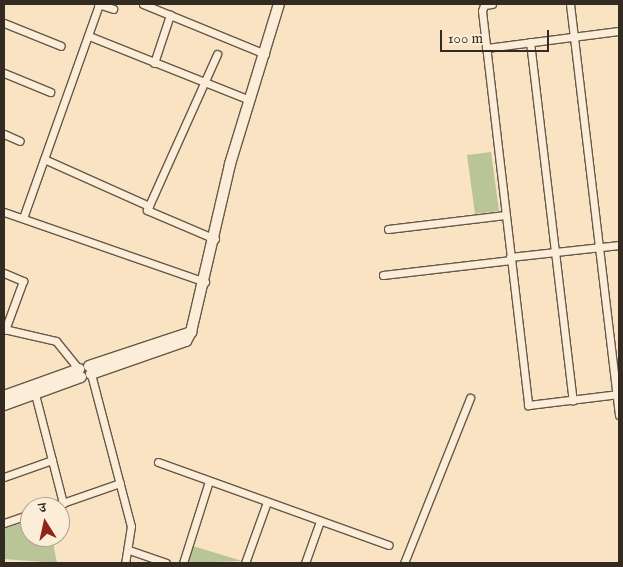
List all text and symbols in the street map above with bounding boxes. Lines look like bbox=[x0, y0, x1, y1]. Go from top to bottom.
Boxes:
scale bar bbox=[443, 20, 552, 52]
text: 100 m bbox=[448, 29, 483, 48]
north arrow bbox=[20, 497, 70, 547]
text: उ bbox=[37, 499, 48, 518]

